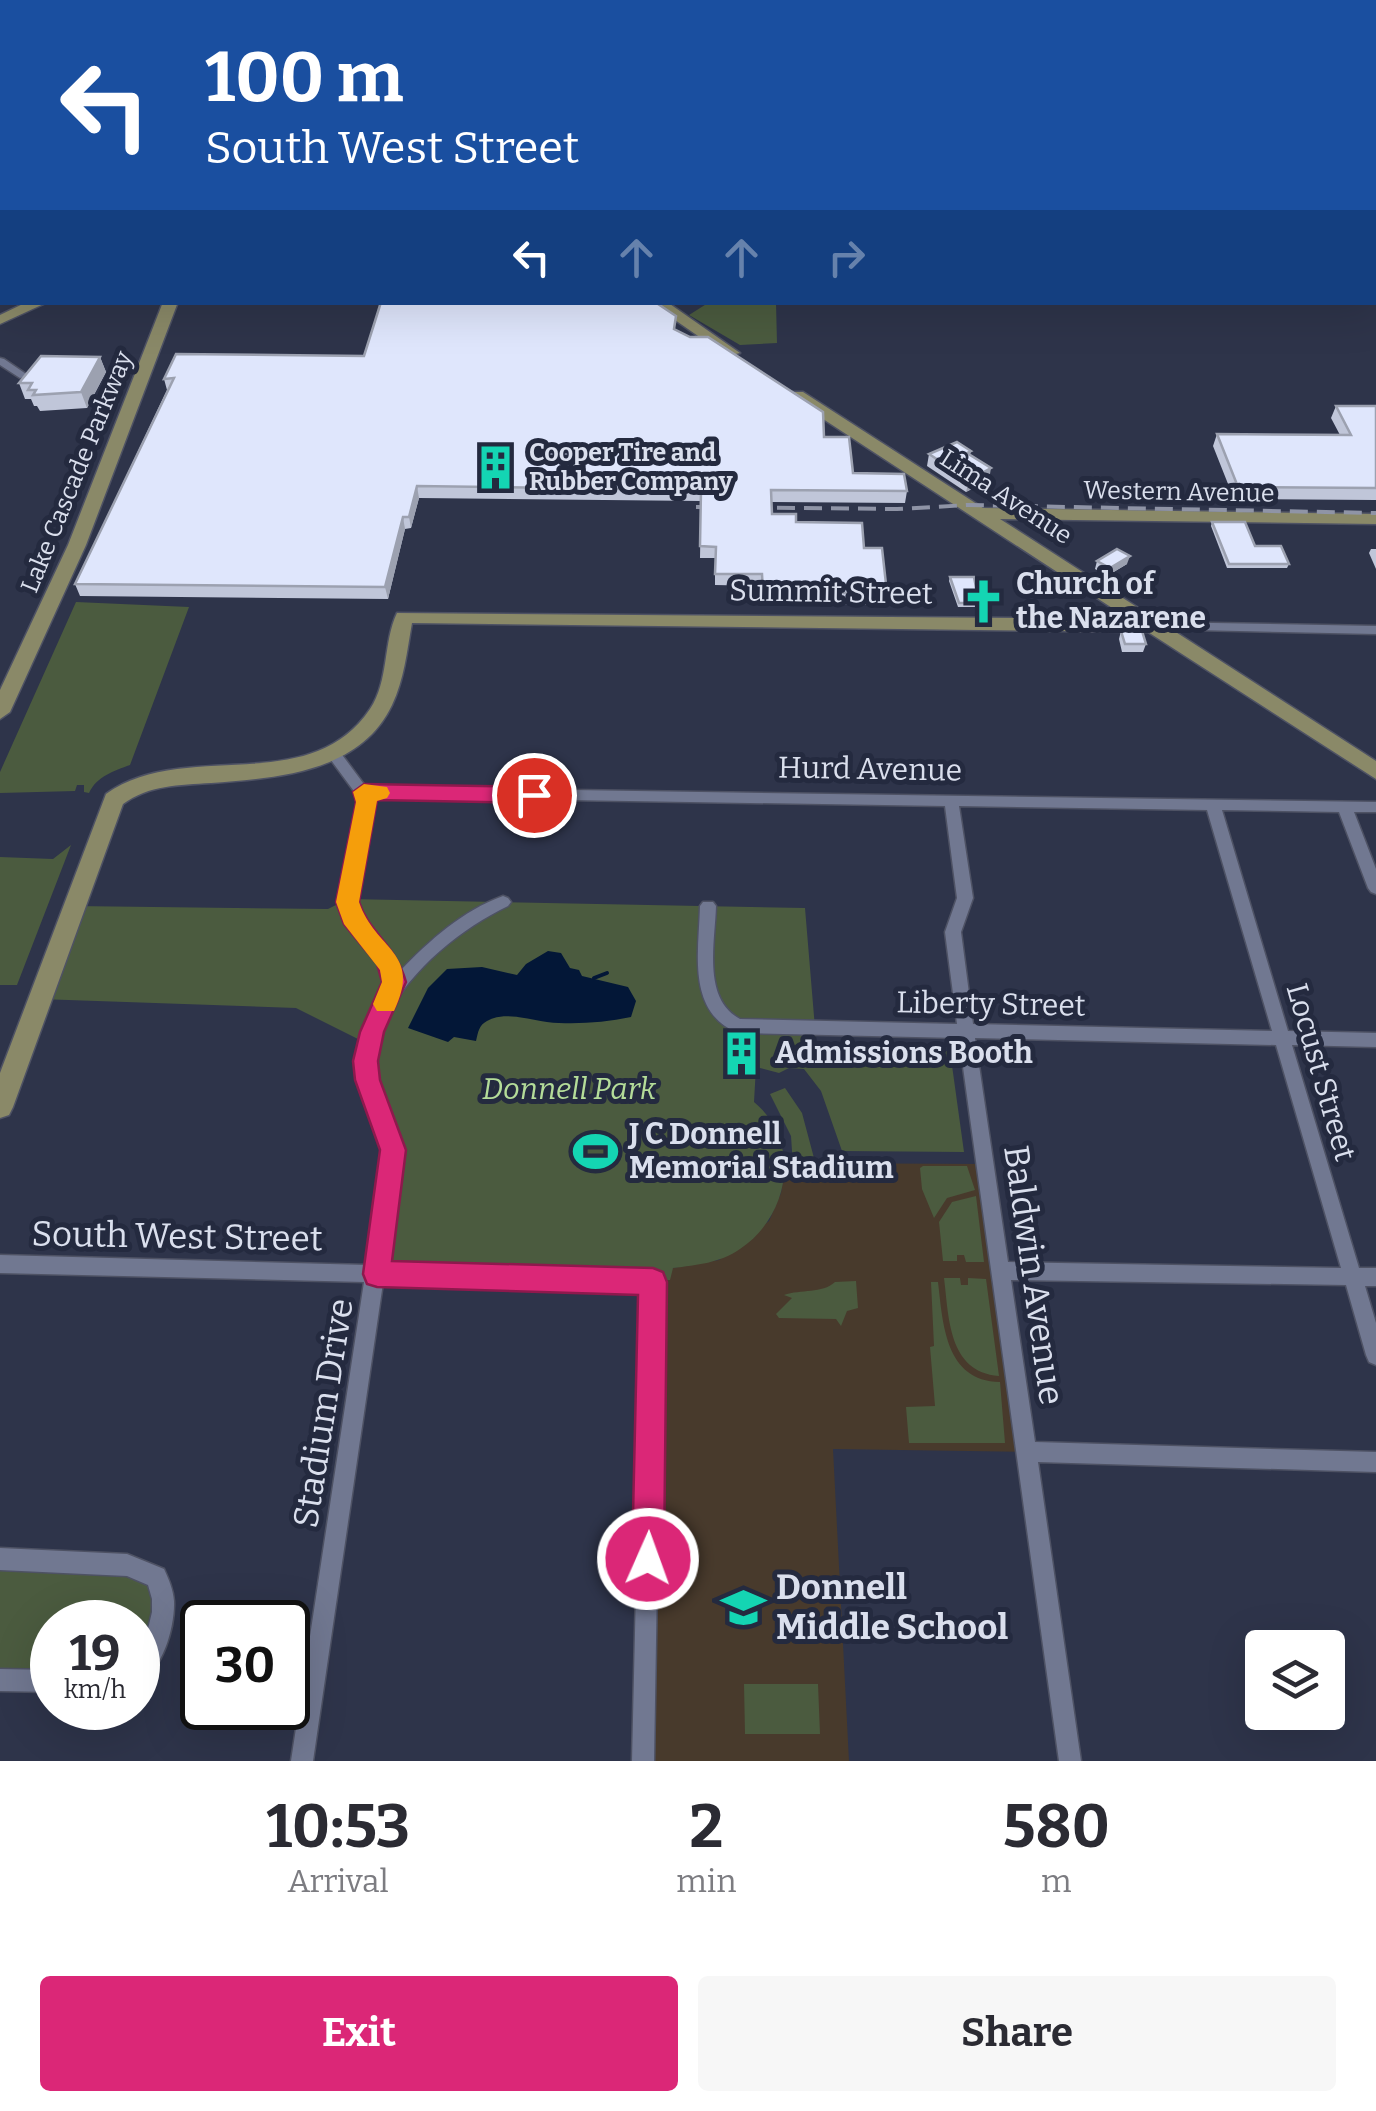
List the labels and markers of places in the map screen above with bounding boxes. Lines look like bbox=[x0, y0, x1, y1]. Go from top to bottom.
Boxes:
place label: Cooper Tire and Rubber Company bbox=[529, 438, 733, 497]
building icon: Cooper Tire and Rubber Company bbox=[472, 443, 520, 491]
place label: Church of the Nazarene bbox=[1016, 566, 1206, 636]
church icon: Church of the Nazarene bbox=[959, 577, 1007, 625]
pin bbox=[492, 753, 577, 838]
building icon: Admissions Booth bbox=[718, 1029, 766, 1077]
place label: Admissions Booth bbox=[775, 1035, 1033, 1071]
place label: J C Donnell Memorial Stadium bbox=[627, 1116, 894, 1186]
sports icon: J C Donnell Memorial Stadium bbox=[572, 1127, 620, 1175]
place label: Donnell Middle School bbox=[776, 1566, 1009, 1648]
school or university icon: Donnell Middle School bbox=[719, 1583, 767, 1631]

